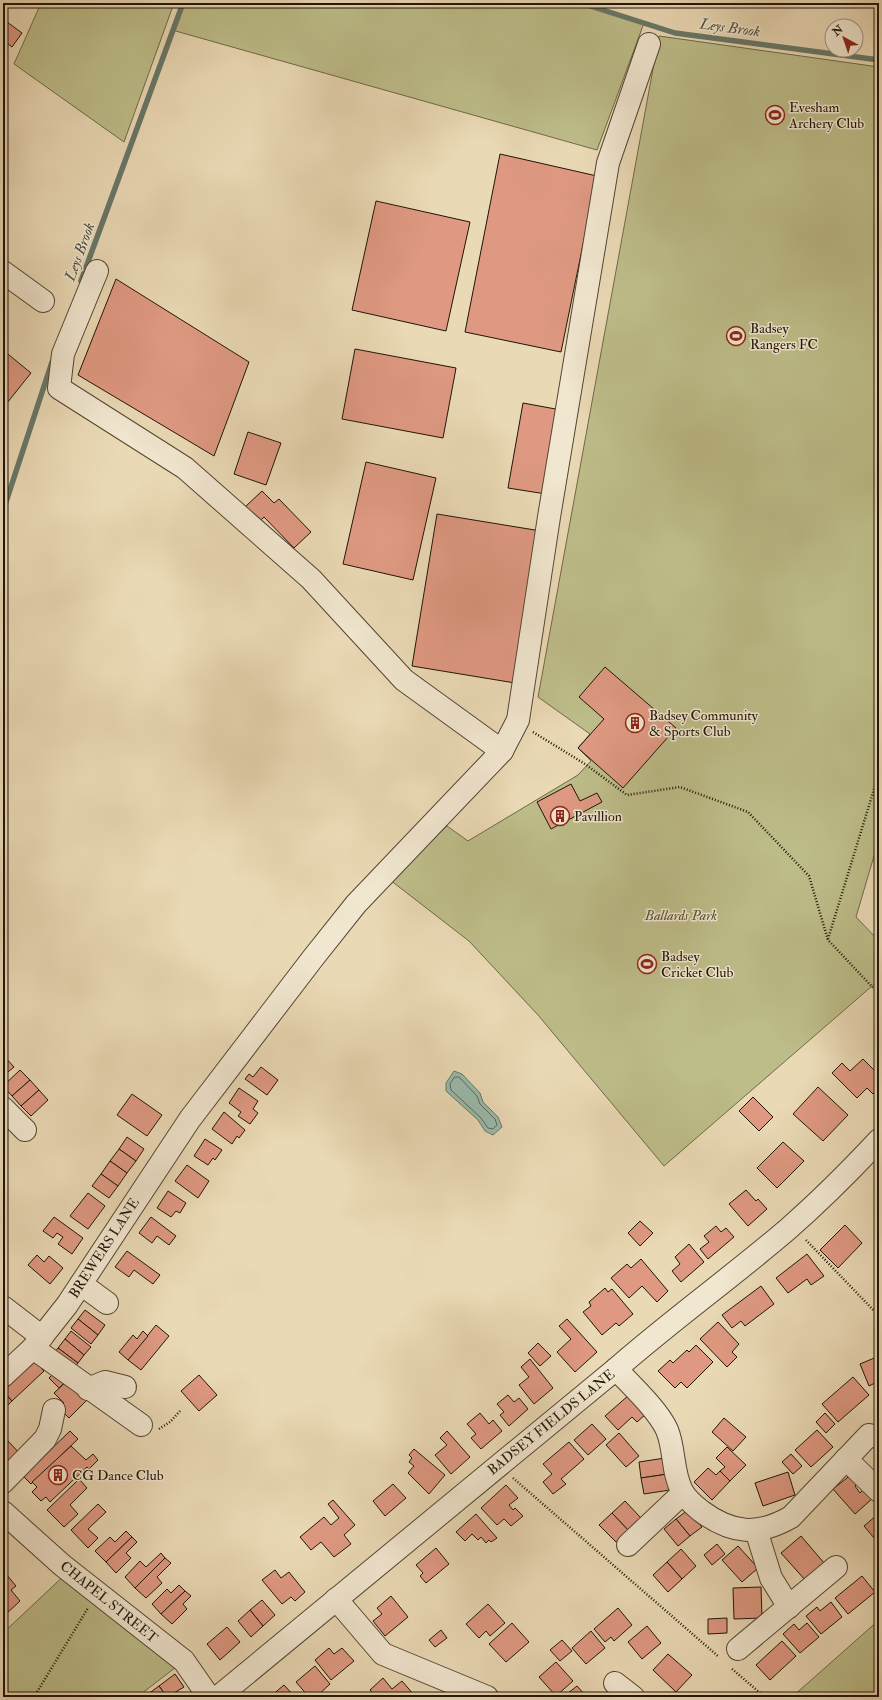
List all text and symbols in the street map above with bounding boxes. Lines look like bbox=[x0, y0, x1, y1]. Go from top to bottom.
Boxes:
water label: Leys Brook bbox=[698, 14, 761, 42]
north arrow bbox=[824, 18, 864, 58]
text: N bbox=[829, 22, 847, 40]
place label: Evesham Archery Club bbox=[788, 99, 864, 133]
sports icon: Evesham Archery Club bbox=[764, 104, 786, 126]
water label: Leys Brook bbox=[60, 220, 99, 285]
place label: Badsey Rangers FC bbox=[750, 320, 818, 353]
sports icon: Badsey Rangers FC bbox=[725, 325, 747, 347]
place label: Badsey Community & Sports Club bbox=[649, 707, 759, 741]
building icon: Badsey Community & Sports Club bbox=[624, 712, 646, 734]
building icon: Pavillion bbox=[549, 805, 571, 827]
place label: Pavillion bbox=[574, 808, 622, 825]
park label: Ballards Park bbox=[644, 907, 717, 924]
place label: Badsey Cricket Club bbox=[661, 948, 733, 981]
sports icon: Badsey Cricket Club bbox=[636, 953, 658, 975]
street label: BREWERS LANE bbox=[65, 1195, 143, 1301]
street label: BADSEY FIELDS LANE bbox=[484, 1365, 618, 1479]
building icon: CG Dance Club bbox=[47, 1464, 69, 1486]
place label: CG Dance Club bbox=[72, 1467, 164, 1484]
street label: CHAPEL STREET bbox=[57, 1557, 162, 1647]

